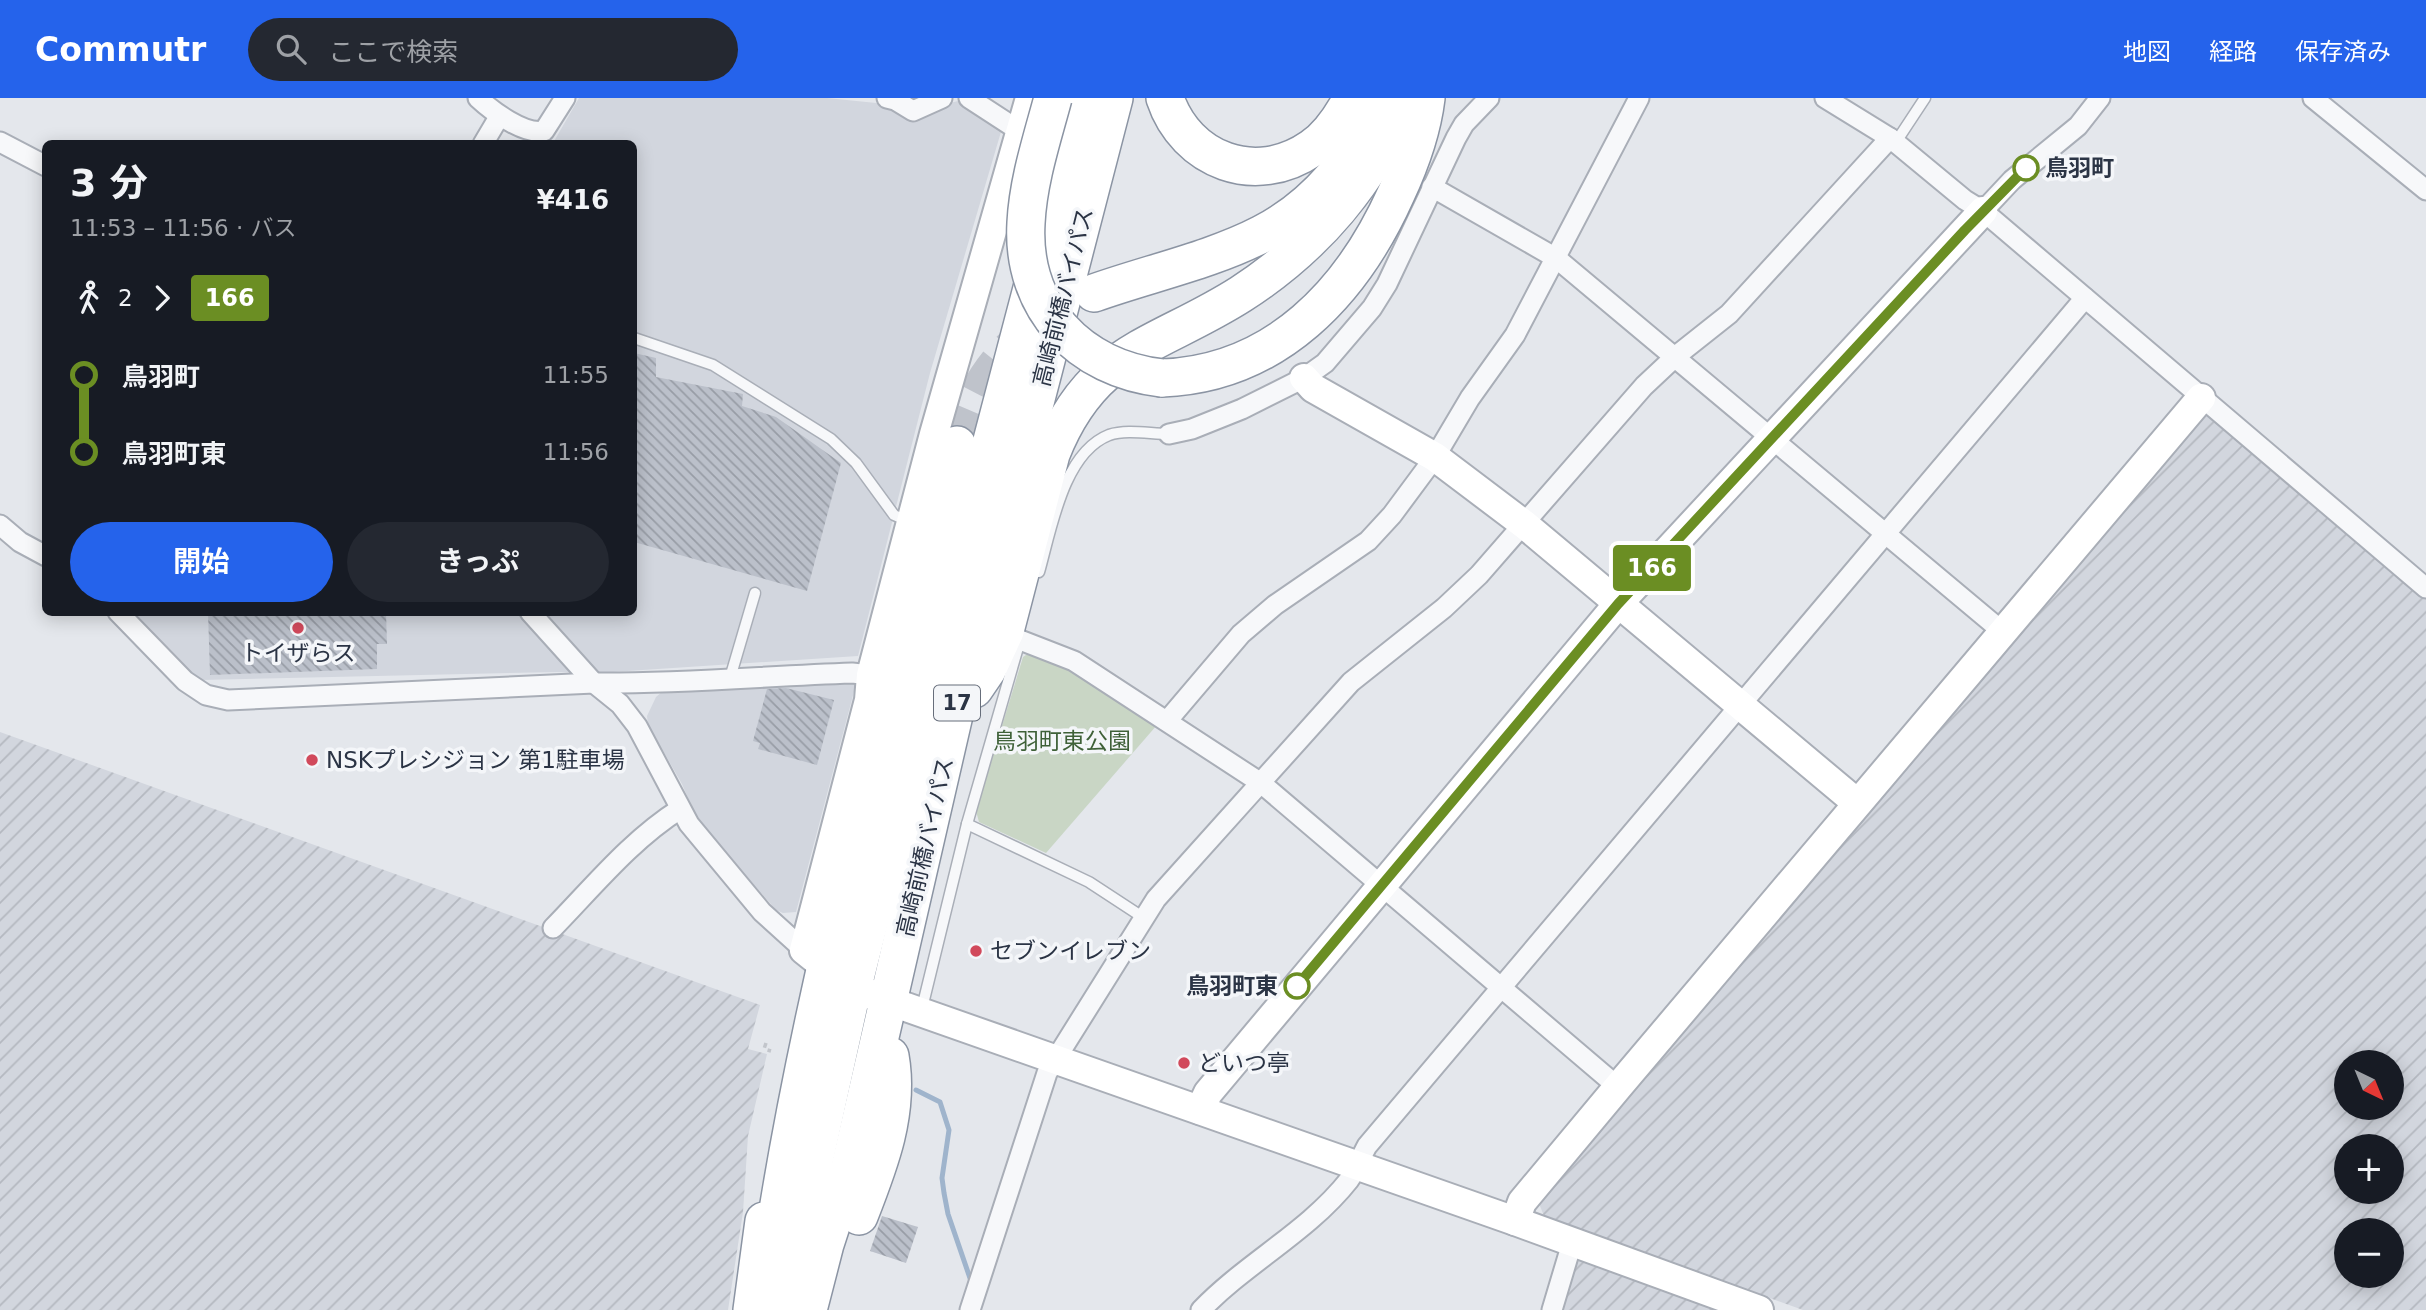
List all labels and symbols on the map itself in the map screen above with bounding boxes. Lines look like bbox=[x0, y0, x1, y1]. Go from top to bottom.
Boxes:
marker: 鳥羽町 bbox=[2013, 155, 2039, 181]
place label: 鳥羽町 bbox=[2045, 155, 2114, 181]
street label: 高崎前橋バイパス bbox=[1028, 205, 1098, 389]
line badge: 166 bbox=[1612, 545, 1692, 591]
marker: トイザらス bbox=[290, 620, 306, 636]
place label: トイザらス bbox=[241, 640, 356, 666]
road number: 17 bbox=[934, 686, 980, 720]
park label: 鳥羽町東公園 bbox=[993, 728, 1131, 754]
place label: NSKプレシジョン 第1駐車場 bbox=[326, 747, 625, 773]
marker: NSKプレシジョン 第1駐車場 bbox=[304, 752, 320, 768]
street label: 高崎前橋バイパス bbox=[892, 755, 958, 939]
place label: セブンイレブン bbox=[990, 938, 1151, 964]
marker: セブンイレブン bbox=[968, 943, 984, 959]
place label: 鳥羽町東 bbox=[1186, 973, 1278, 999]
marker: 鳥羽町東 bbox=[1284, 973, 1310, 999]
place label: どいつ亭 bbox=[1198, 1050, 1290, 1076]
north arrow bbox=[2334, 1050, 2404, 1120]
marker: どいつ亭 bbox=[1176, 1055, 1192, 1071]

